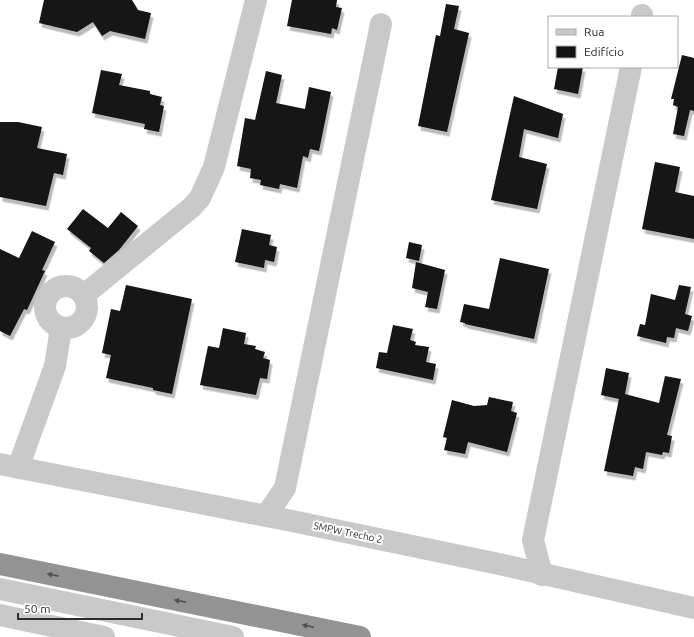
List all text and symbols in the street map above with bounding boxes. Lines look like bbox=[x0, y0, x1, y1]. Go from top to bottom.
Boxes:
legend bbox=[548, 16, 678, 68]
text: Rua bbox=[584, 25, 605, 38]
text: Edifício bbox=[584, 45, 624, 58]
street label: SMPW Trecho 2 bbox=[312, 520, 383, 545]
one-way arrow bbox=[47, 572, 59, 578]
scale bar bbox=[18, 595, 142, 621]
one-way arrow bbox=[174, 597, 186, 603]
text: 50 m bbox=[24, 602, 51, 615]
one-way arrow bbox=[301, 623, 314, 629]

